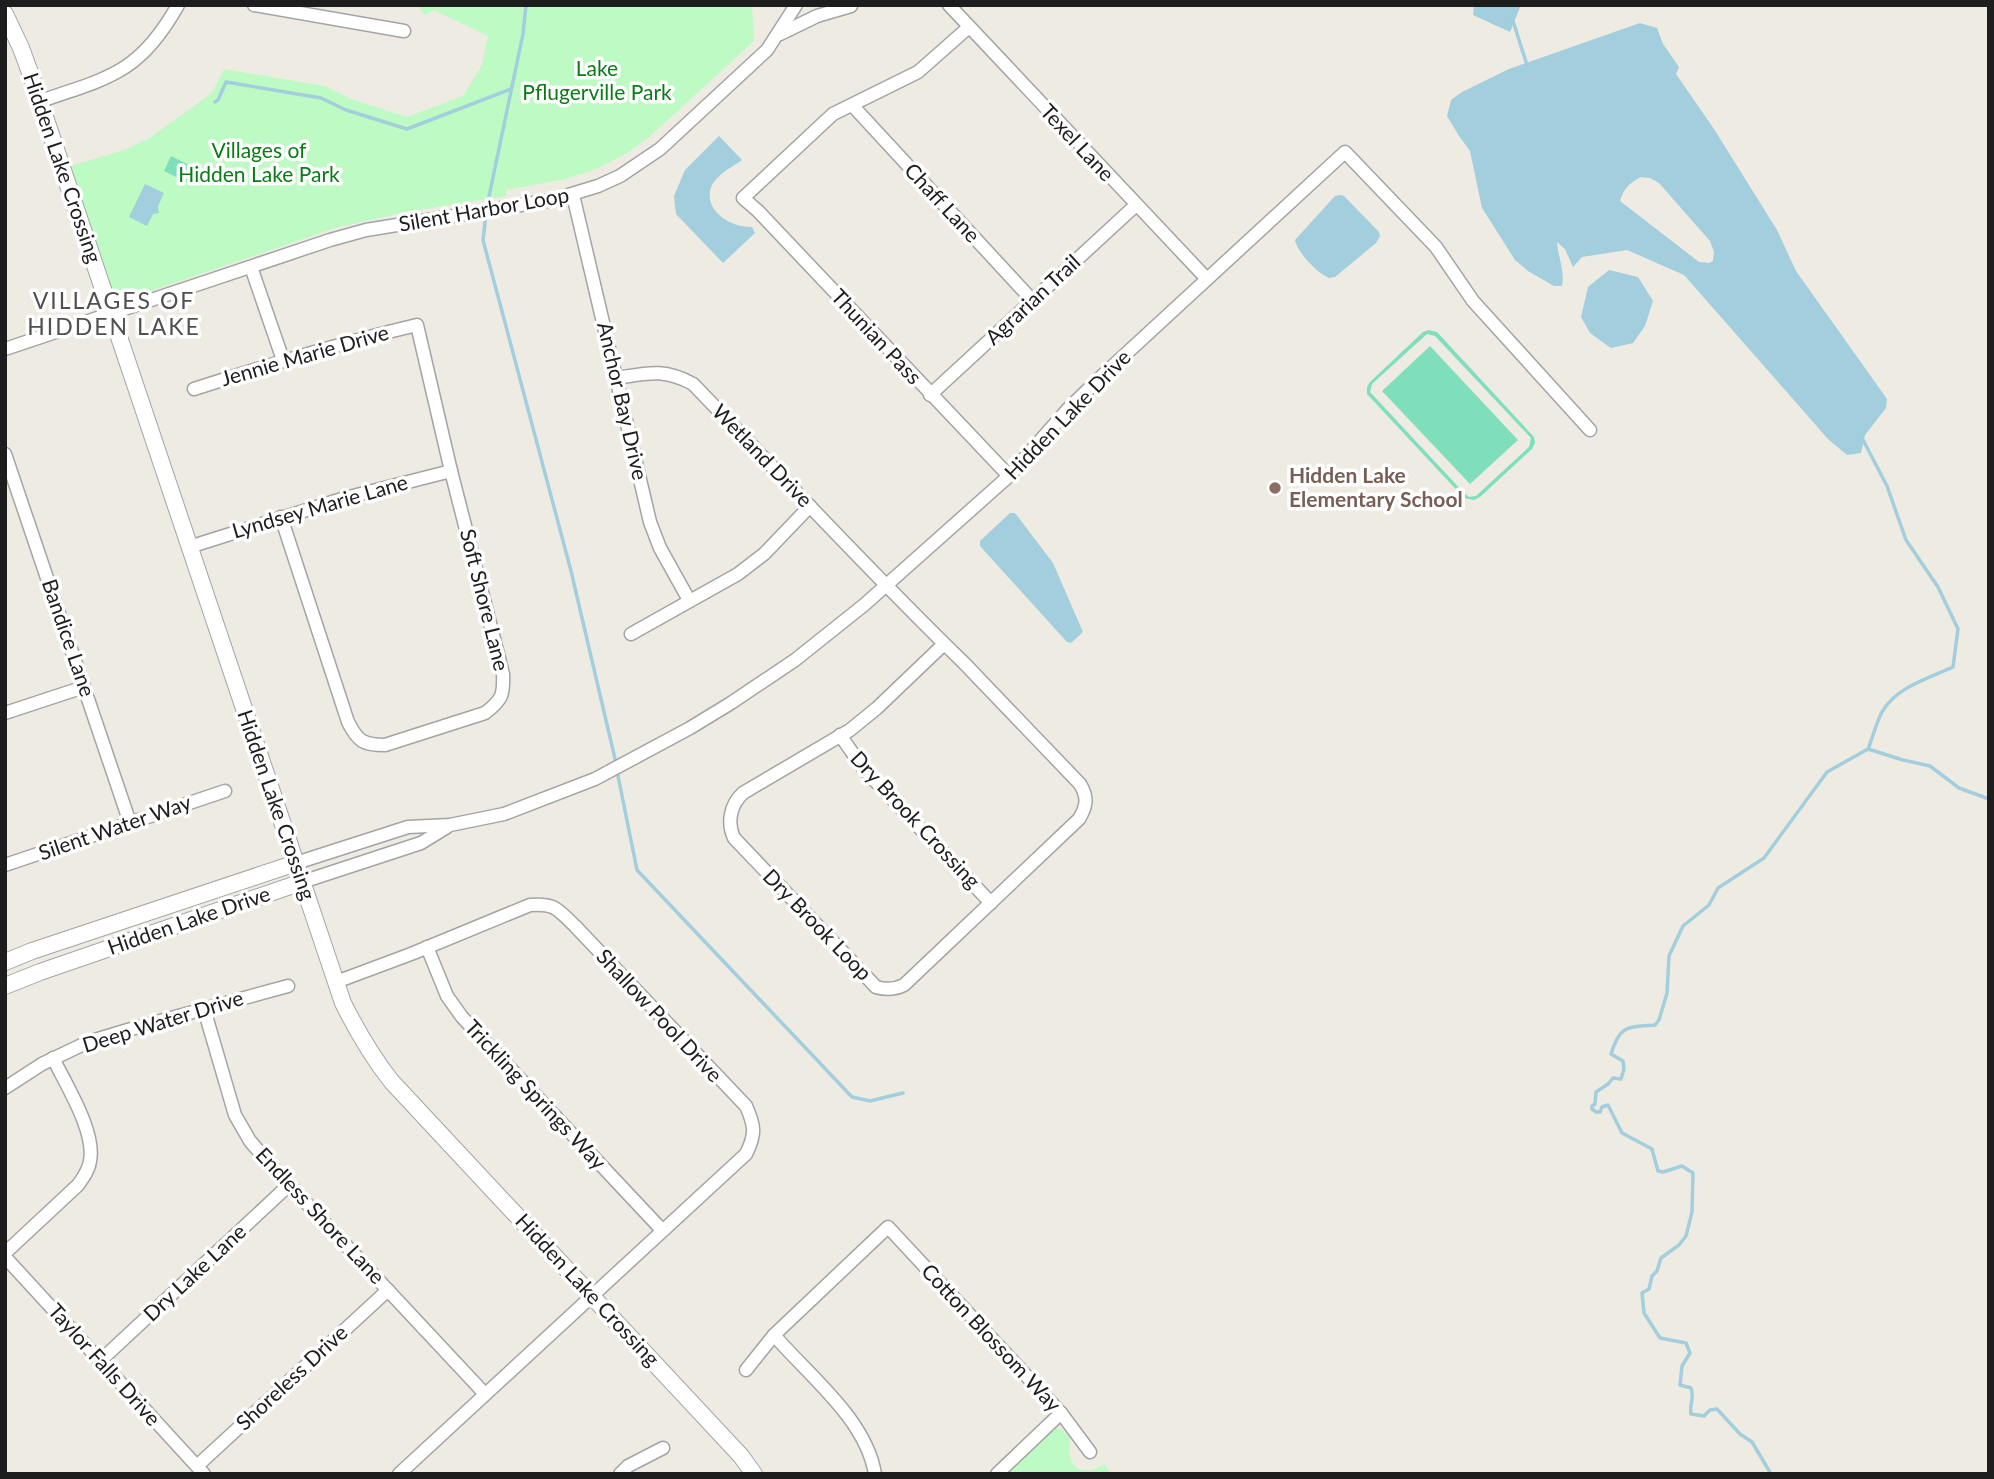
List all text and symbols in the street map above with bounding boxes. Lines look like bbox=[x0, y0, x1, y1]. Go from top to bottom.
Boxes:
park label: Lake Pflugerville Park bbox=[522, 55, 672, 104]
street label: Hidden Lake Crossing bbox=[19, 69, 108, 266]
street label: Texel Lane bbox=[1036, 98, 1120, 186]
park label: Villages of Hidden Lake Park bbox=[178, 137, 340, 186]
street label: Chaff Lane bbox=[900, 157, 986, 247]
street label: Silent Harbor Loop bbox=[397, 181, 571, 236]
street label: Agrarian Trail bbox=[979, 249, 1085, 349]
street label: Thunian Pass bbox=[827, 283, 927, 389]
district label: VILLAGES OF HIDDEN LAKE bbox=[27, 286, 201, 340]
street label: Jennie Marie Drive bbox=[218, 319, 391, 390]
street label: Anchor Bay Drive bbox=[593, 319, 654, 482]
street label: Hidden Lake Drive bbox=[999, 344, 1135, 484]
street label: Wetland Drive bbox=[708, 398, 818, 512]
place label: Hidden Lake Elementary School bbox=[1289, 462, 1463, 511]
street label: Lyndsey Marie Lane bbox=[229, 469, 410, 543]
marker: Hidden Lake Elementary School bbox=[1267, 480, 1283, 496]
street label: Soft Shore Lane bbox=[456, 526, 515, 673]
street label: Bandice Lane bbox=[38, 575, 101, 700]
street label: Hidden Lake Crossing bbox=[233, 706, 322, 903]
street label: Dry Brook Crossing bbox=[846, 745, 986, 893]
street label: Silent Water Way bbox=[35, 789, 194, 864]
street label: Dry Brook Loop bbox=[759, 863, 877, 985]
street label: Hidden Lake Drive bbox=[104, 880, 273, 959]
street label: Shallow Pool Drive bbox=[592, 943, 728, 1087]
street label: Deep Water Drive bbox=[79, 984, 246, 1057]
street label: Trickling Springs Way bbox=[460, 1014, 612, 1174]
street label: Endless Shore Lane bbox=[251, 1142, 391, 1288]
street label: Hidden Lake Crossing bbox=[511, 1208, 665, 1370]
street label: Dry Lake Lane bbox=[138, 1218, 250, 1326]
street label: Cotton Blossom Way bbox=[917, 1258, 1067, 1416]
street label: Taylor Falls Drive bbox=[44, 1298, 167, 1430]
street label: Shoreless Drive bbox=[230, 1319, 352, 1435]

